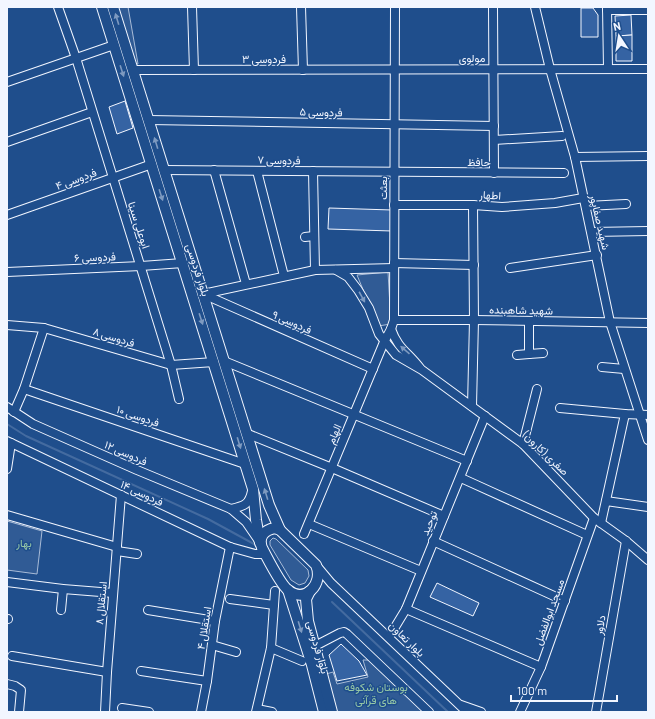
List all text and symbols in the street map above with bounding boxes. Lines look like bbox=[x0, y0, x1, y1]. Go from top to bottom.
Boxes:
one-way arrow bbox=[114, 13, 120, 25]
north arrow bbox=[599, 16, 639, 56]
text: N bbox=[612, 19, 622, 33]
street label: مولوی bbox=[459, 51, 485, 65]
street label: فردوسی ۳ bbox=[242, 52, 286, 66]
one-way arrow bbox=[119, 65, 125, 77]
street label: فردوسی ۵ bbox=[299, 105, 343, 119]
one-way arrow bbox=[153, 137, 159, 149]
street label: فردوسی ۷ bbox=[257, 153, 301, 167]
street label: حافظ bbox=[467, 155, 491, 168]
street label: فردوسی ۴ bbox=[53, 165, 99, 193]
street label: بعثت bbox=[376, 176, 390, 200]
street label: اطهار bbox=[478, 187, 501, 203]
one-way arrow bbox=[158, 189, 164, 201]
street label: شهید صفاپور bbox=[586, 192, 613, 252]
street label: ابوعلی سینا bbox=[125, 200, 153, 250]
street label: بلوار فردوسی bbox=[183, 242, 213, 298]
street label: فردوسی ۶ bbox=[74, 249, 116, 265]
one-way arrow bbox=[359, 291, 366, 303]
street label: شهید شاهبنده bbox=[489, 302, 553, 318]
street label: فردوسی ۹ bbox=[270, 307, 314, 337]
one-way arrow bbox=[198, 313, 204, 325]
street label: فردوسی ۸ bbox=[91, 324, 137, 350]
one-way arrow bbox=[399, 346, 410, 355]
street label: فردوسی ۱۰ bbox=[115, 402, 161, 430]
street label: الهام bbox=[324, 422, 345, 447]
street label: صفری (کارون) bbox=[519, 427, 572, 478]
street label: فردوسی ۱۲ bbox=[102, 437, 150, 469]
one-way arrow bbox=[236, 437, 242, 449]
street label: فردوسی ۱۴ bbox=[118, 477, 166, 509]
one-way arrow bbox=[263, 488, 269, 500]
street label: توحید bbox=[418, 508, 441, 537]
park label: بهار bbox=[15, 536, 32, 550]
street label: مسجد ابوالفضل bbox=[531, 577, 567, 647]
street label: استقلال ۸ bbox=[92, 581, 110, 625]
street label: استقلال ۴ bbox=[194, 606, 214, 650]
street label: دلاور bbox=[591, 614, 609, 637]
street label: بلوار تعاون bbox=[386, 618, 428, 660]
street label: بلوار فردوسی bbox=[304, 619, 332, 675]
one-way arrow bbox=[297, 621, 303, 633]
scale bar bbox=[511, 677, 617, 703]
park label: بوستان شکوفه های قرآنی bbox=[344, 680, 408, 707]
text: 100 m bbox=[517, 683, 547, 697]

